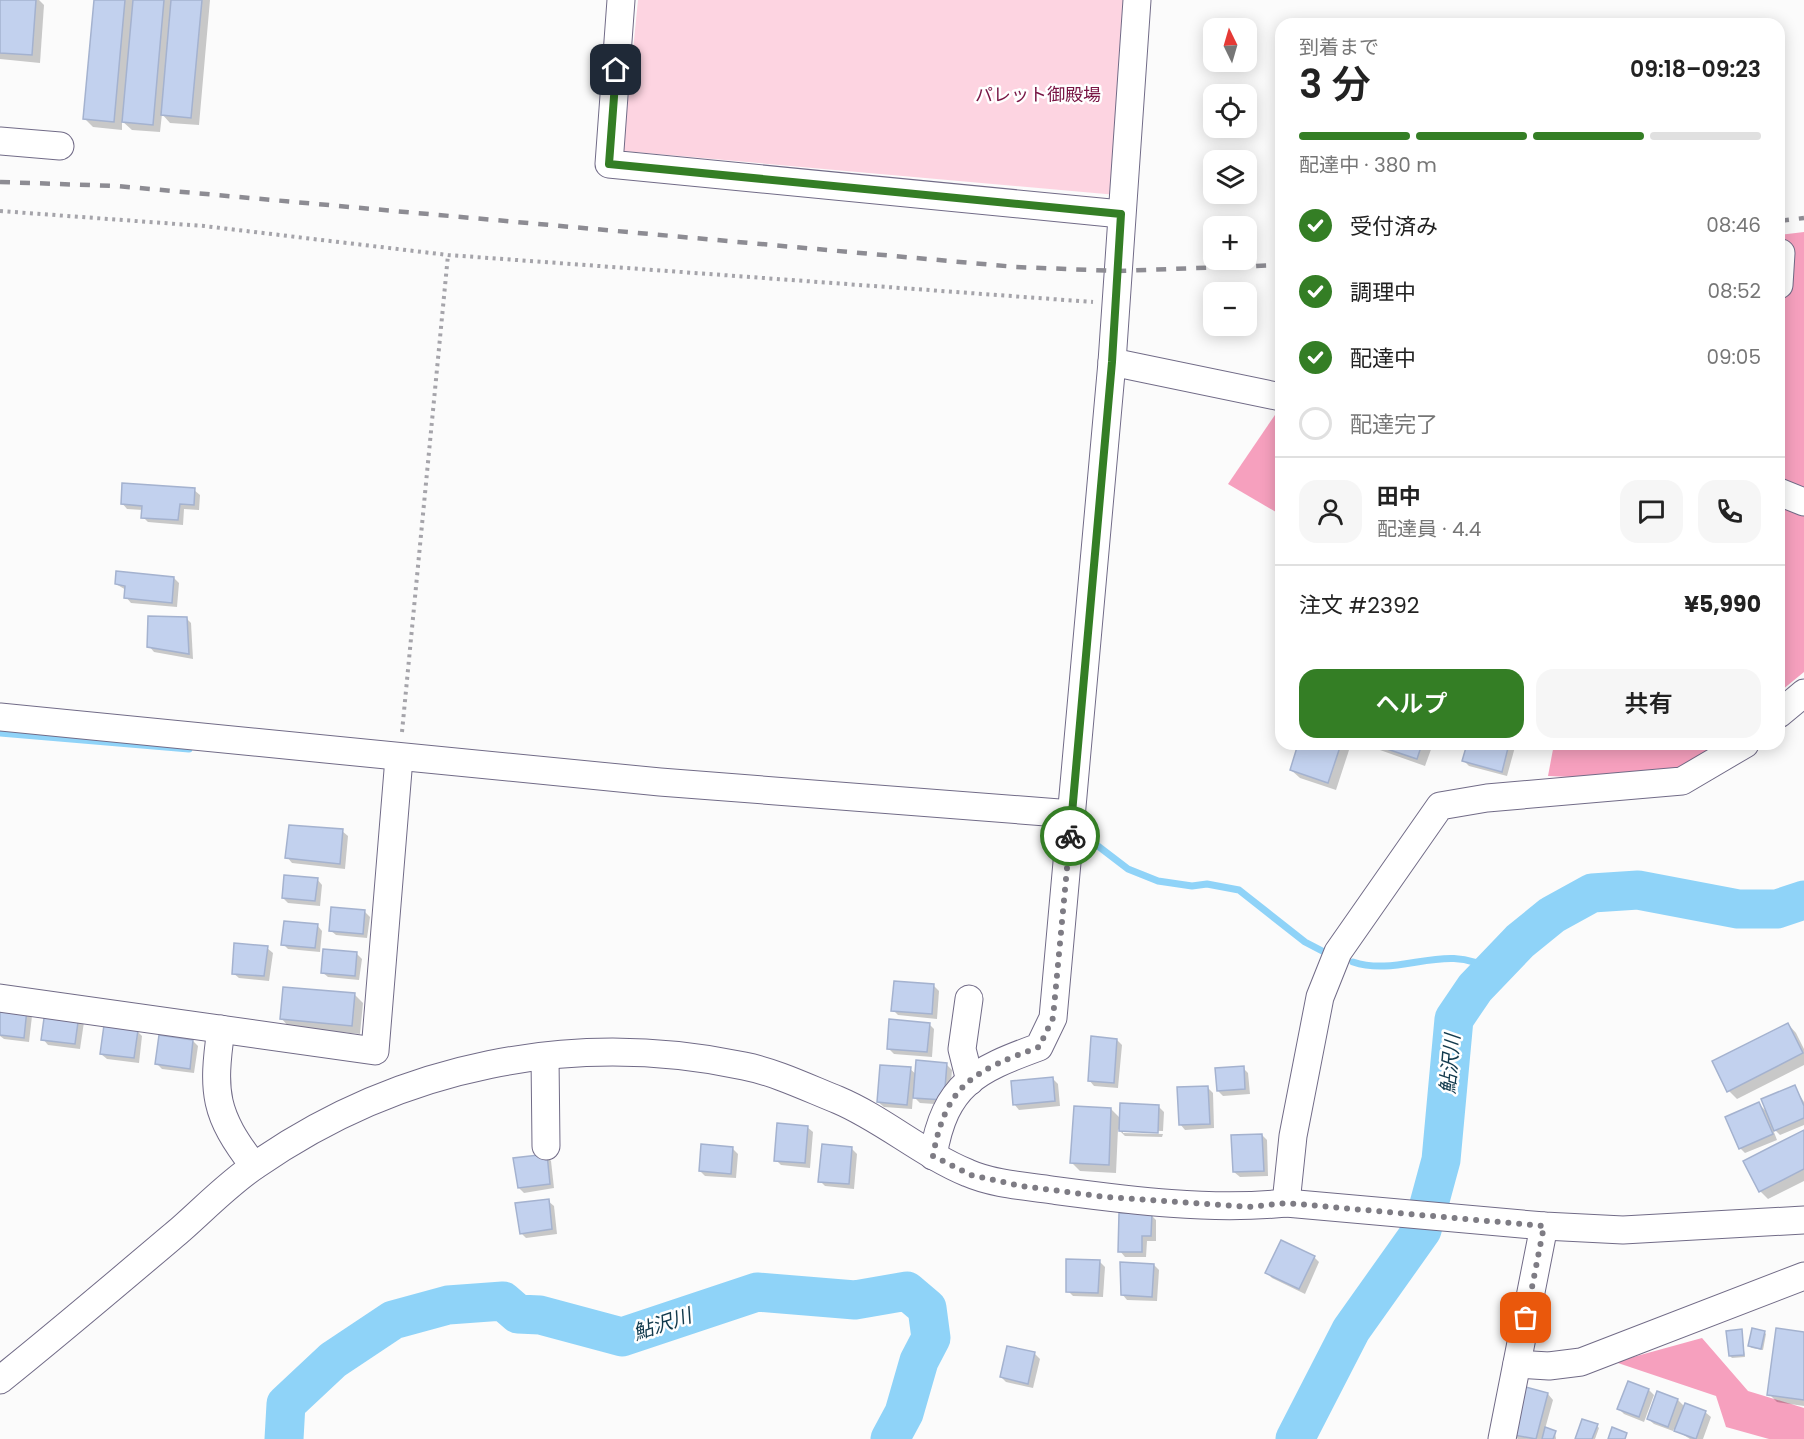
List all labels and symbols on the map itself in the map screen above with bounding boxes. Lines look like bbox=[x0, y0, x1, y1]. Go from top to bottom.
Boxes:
north arrow bbox=[1203, 18, 1257, 72]
pin bbox=[590, 44, 641, 95]
park label: パレット御殿場 bbox=[975, 82, 1101, 107]
courier bbox=[1040, 806, 1100, 866]
water label: 鮎沢川 bbox=[1433, 1031, 1467, 1095]
pin bbox=[1500, 1292, 1551, 1343]
water label: 鮎沢川 bbox=[629, 1301, 697, 1347]

